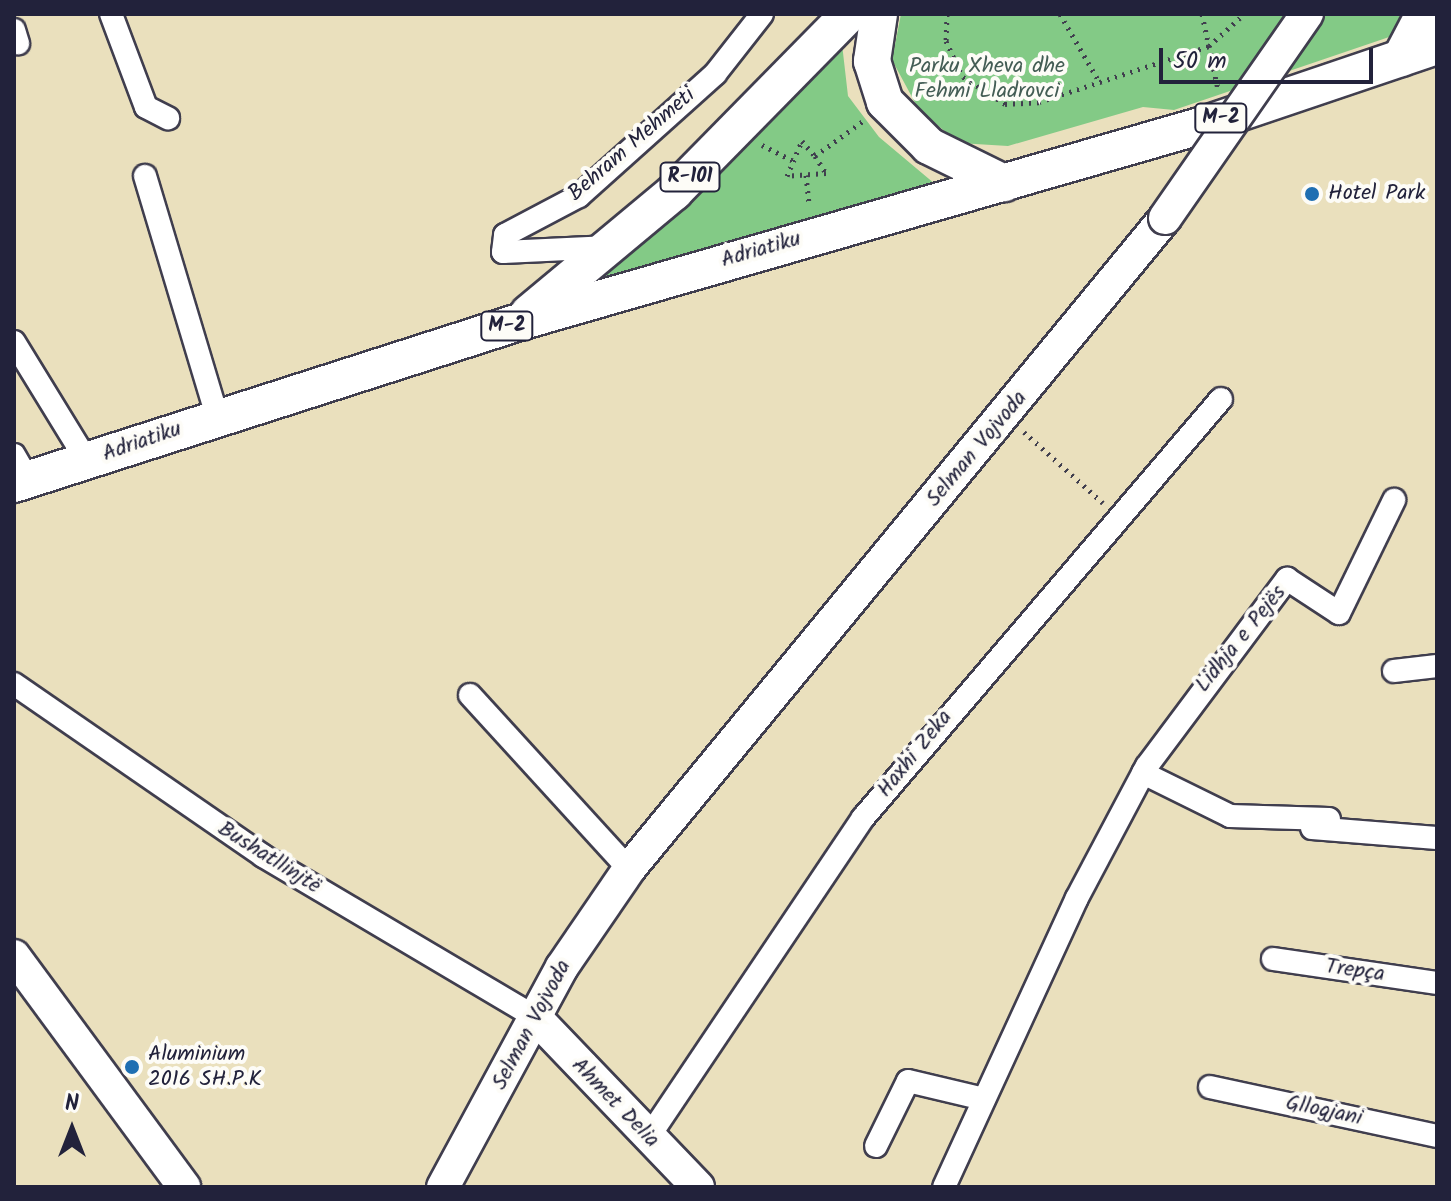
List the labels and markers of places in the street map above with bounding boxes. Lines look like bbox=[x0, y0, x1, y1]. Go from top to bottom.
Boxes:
place label: Hotel Park bbox=[1328, 181, 1425, 207]
marker: Hotel Park bbox=[1303, 185, 1321, 203]
place label: Aluminium 2016 SH.P.K bbox=[148, 1041, 262, 1092]
marker: Aluminium 2016 SH.P.K bbox=[123, 1058, 141, 1076]

